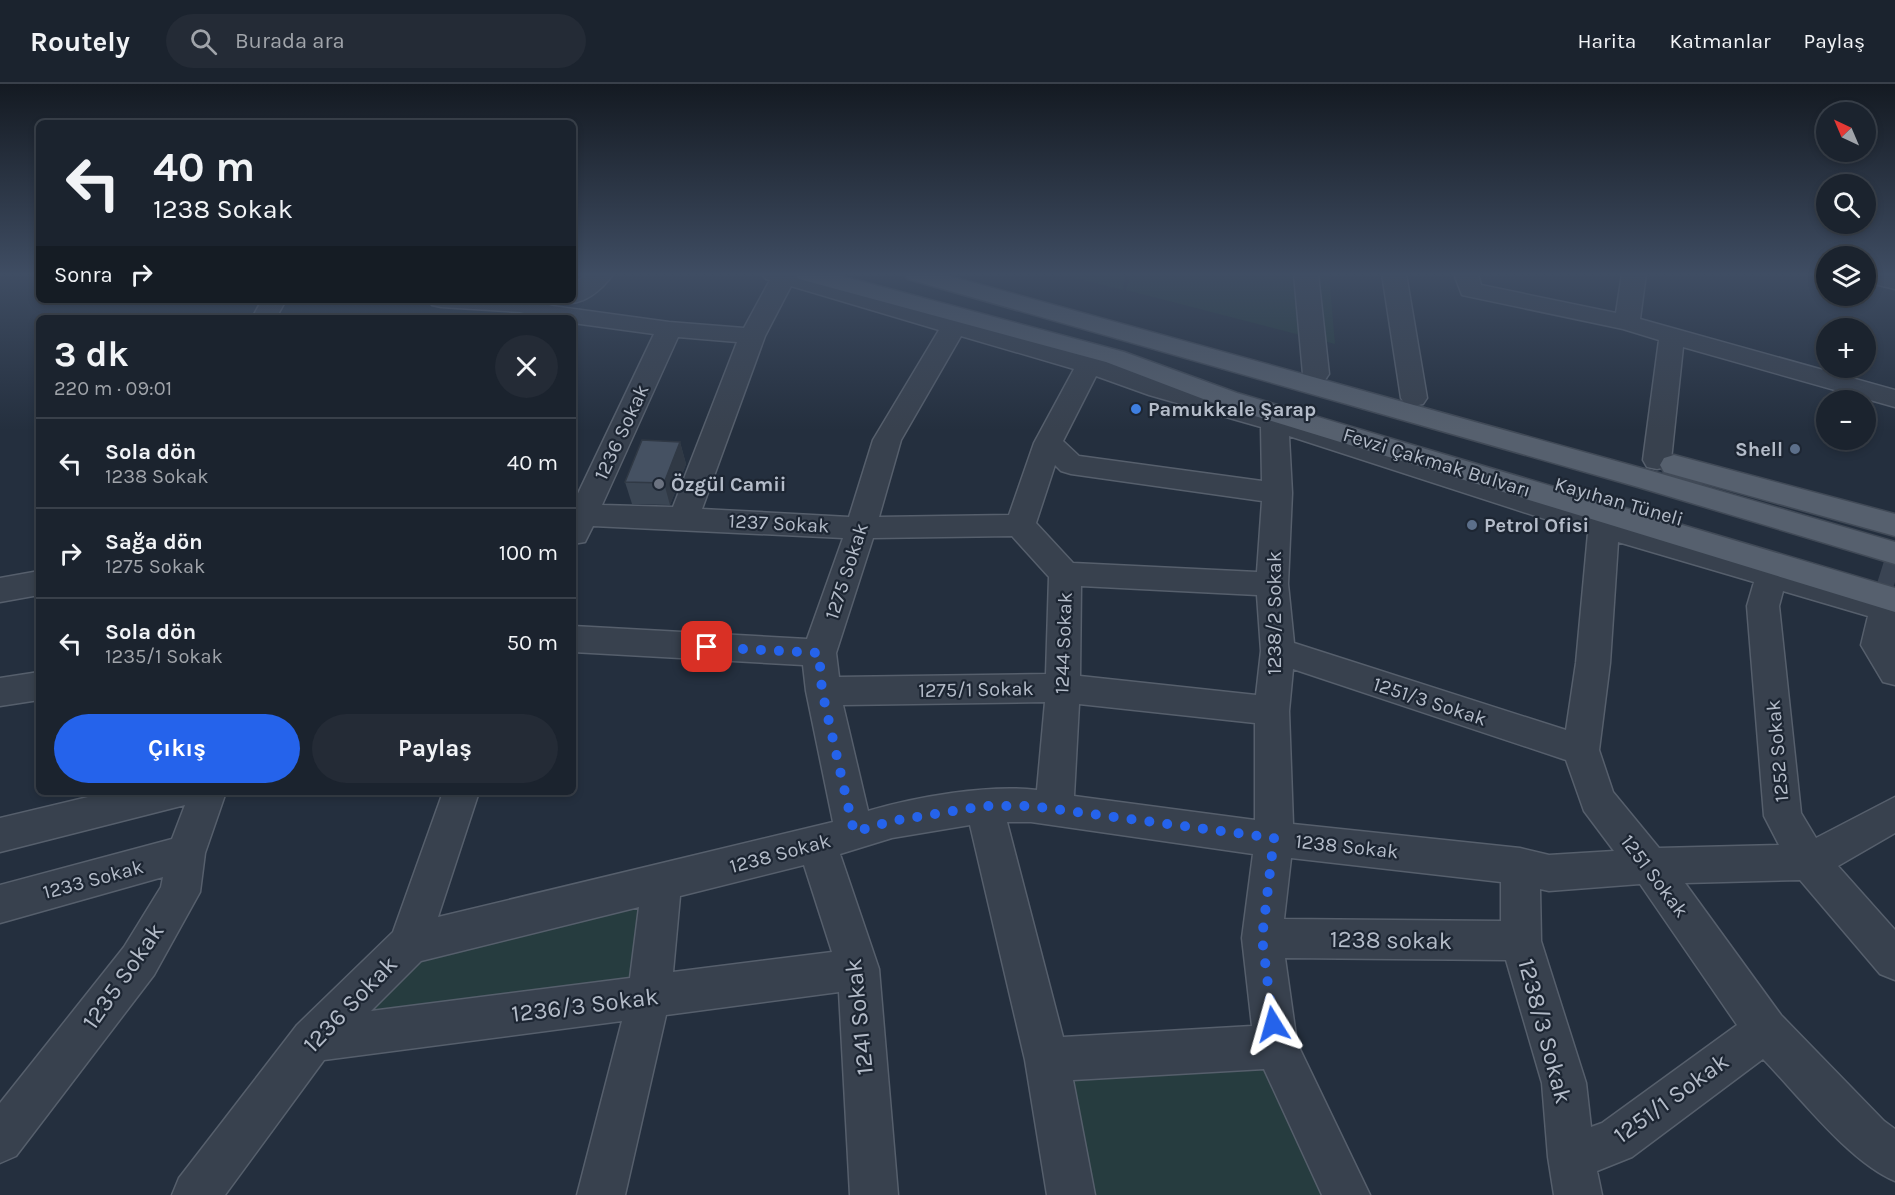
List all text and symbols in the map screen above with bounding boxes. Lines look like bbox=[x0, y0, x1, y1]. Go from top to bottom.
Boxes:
search box bbox=[166, 14, 586, 68]
text: Routely bbox=[30, 25, 130, 58]
icon: search bbox=[187, 25, 220, 58]
text: Burada ara bbox=[235, 28, 345, 54]
text: Harita bbox=[1578, 29, 1636, 53]
text: Katmanlar bbox=[1669, 29, 1771, 53]
text: Paylaş bbox=[1804, 29, 1865, 53]
north arrow bbox=[1816, 102, 1876, 162]
map controls bbox=[1816, 102, 1876, 450]
text: 40 m bbox=[153, 142, 255, 192]
icon: left bbox=[54, 144, 132, 222]
button: search bbox=[1816, 174, 1876, 234]
text: 1238 Sokak bbox=[153, 193, 293, 225]
button: layers bbox=[1816, 246, 1876, 306]
icon: right bbox=[125, 258, 158, 291]
text: Sonra bbox=[54, 262, 113, 288]
button: + bbox=[1816, 318, 1876, 378]
text: 3 dk bbox=[54, 333, 129, 375]
button: close bbox=[495, 335, 558, 398]
text: 220 m · 09:01 bbox=[54, 377, 172, 400]
street label: 1236 Sokak bbox=[589, 381, 654, 484]
button: − bbox=[1816, 390, 1876, 450]
place label: Pamukkale Şarap bbox=[1148, 398, 1316, 421]
marker: Pamukkale Şarap bbox=[1129, 402, 1143, 416]
street label: Fevzi Çakmak Bulvarı bbox=[1340, 423, 1534, 502]
place label: Shell bbox=[1735, 438, 1783, 461]
text: Sola dön bbox=[105, 439, 196, 465]
marker: Shell bbox=[1788, 442, 1802, 456]
icon: left bbox=[54, 447, 87, 480]
text: 40 m bbox=[507, 450, 558, 476]
text: 1238 Sokak bbox=[105, 465, 209, 488]
street label: Kayıhan Tüneli bbox=[1552, 472, 1686, 531]
place label: Özgül Camii bbox=[671, 473, 786, 496]
marker: Özgül Camii bbox=[652, 477, 666, 491]
street label: 1237 Sokak bbox=[728, 509, 830, 538]
place label: Petrol Ofisi bbox=[1484, 514, 1589, 537]
marker: Petrol Ofisi bbox=[1465, 518, 1479, 532]
street label: 1275 Sokak bbox=[820, 520, 873, 622]
text: Sağa dön bbox=[105, 529, 203, 555]
icon: right bbox=[54, 537, 87, 570]
text: 100 m bbox=[499, 540, 558, 566]
street label: 1238/2 Sokak bbox=[1263, 551, 1286, 675]
text: 1275 Sokak bbox=[105, 555, 205, 578]
street label: 1244 Sokak bbox=[1050, 592, 1077, 694]
text: Sola dön bbox=[105, 619, 196, 645]
pin bbox=[681, 621, 732, 672]
icon: left bbox=[54, 627, 87, 660]
text: 50 m bbox=[507, 630, 558, 656]
icon: arrive bbox=[690, 630, 723, 663]
text: 1235/1 Sokak bbox=[105, 645, 223, 668]
street label: 1251/3 Sokak bbox=[1370, 672, 1489, 731]
street label: 1275/1 Sokak bbox=[918, 677, 1034, 702]
street label: 1252 Sokak bbox=[1762, 699, 1793, 803]
button: Çıkış bbox=[54, 714, 300, 783]
button: Paylaş bbox=[312, 714, 558, 783]
street label: 1238 Sokak bbox=[727, 829, 833, 878]
street label: 1238 Sokak bbox=[1294, 830, 1400, 863]
street label: 1251 Sokak bbox=[1616, 830, 1693, 922]
street label: 1233 Sokak bbox=[40, 855, 146, 904]
street label: 1235 Sokak bbox=[76, 918, 170, 1034]
street label: 1238 sokak bbox=[1330, 925, 1452, 955]
street label: 1236 Sokak bbox=[297, 950, 403, 1058]
street label: 1238/3 Sokak bbox=[1512, 955, 1578, 1107]
street label: 1241 Sokak bbox=[839, 957, 879, 1077]
street label: 1236/3 Sokak bbox=[510, 982, 660, 1028]
position arrow bbox=[1241, 992, 1305, 1056]
street label: 1251/1 Sokak bbox=[1608, 1047, 1734, 1149]

